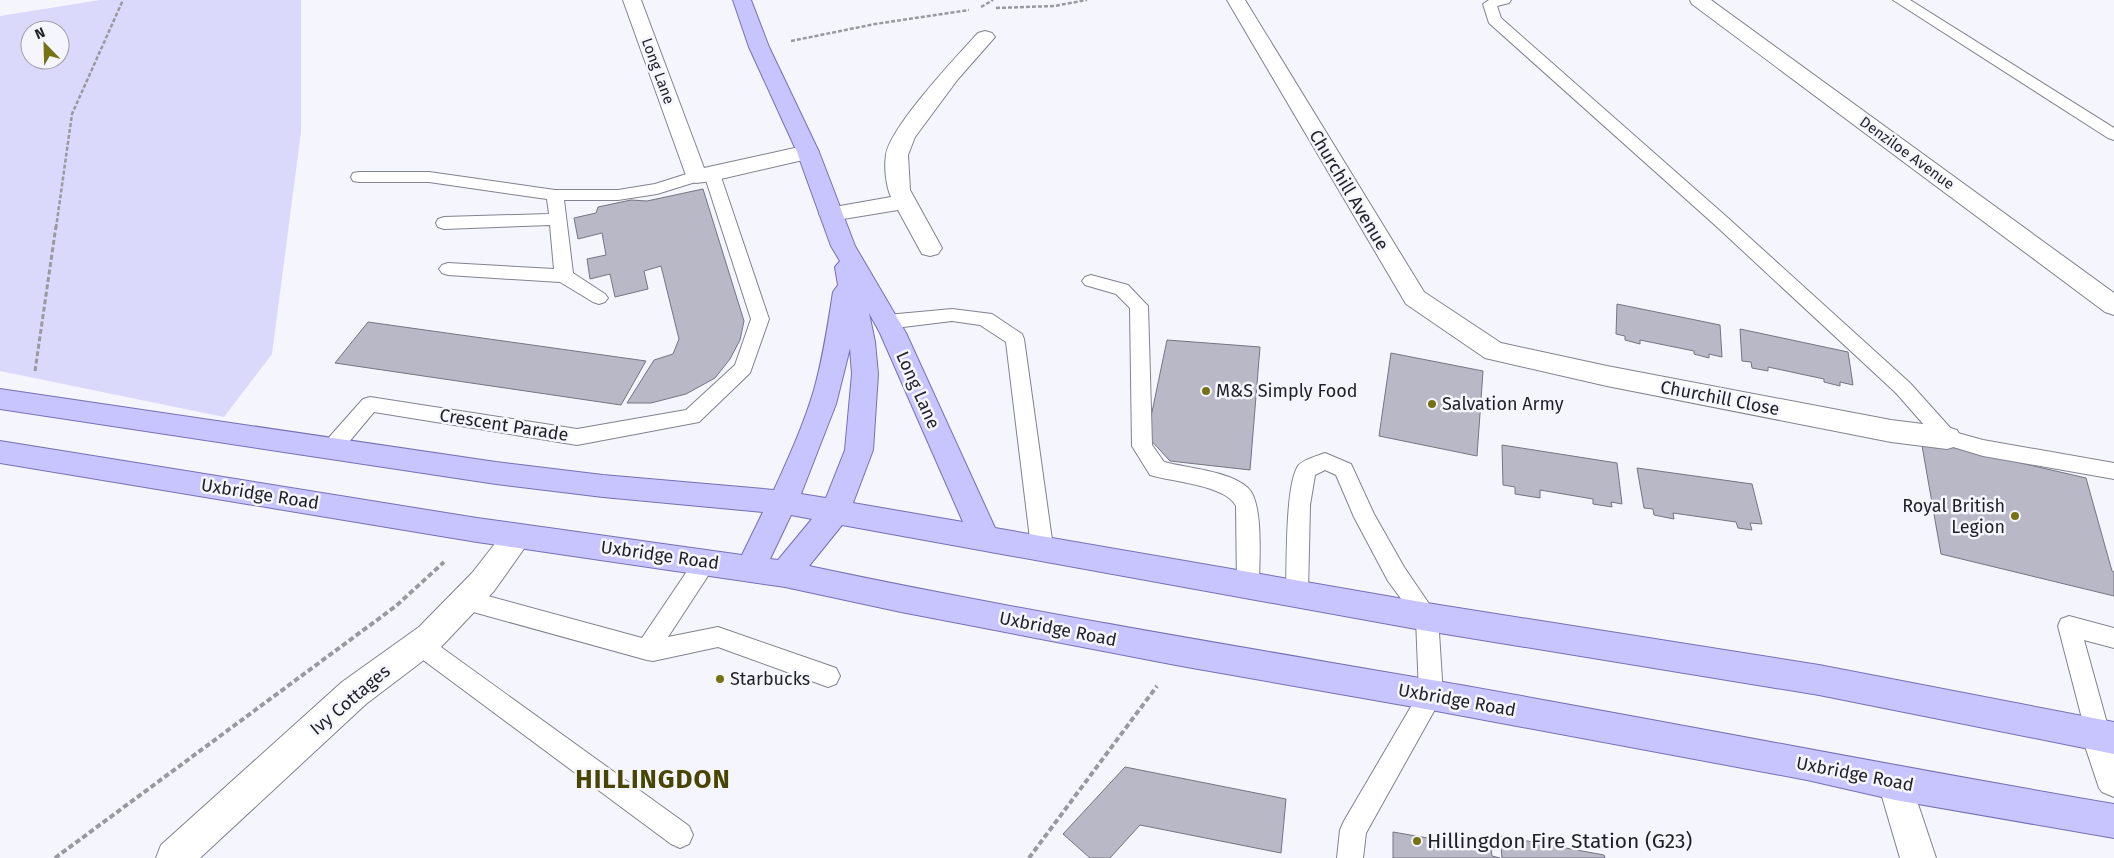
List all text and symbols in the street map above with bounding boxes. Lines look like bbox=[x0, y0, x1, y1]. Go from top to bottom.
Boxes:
north arrow bbox=[20, 20, 70, 70]
text: N bbox=[33, 24, 48, 43]
street label: Long Lane bbox=[638, 36, 678, 106]
street label: Denziloe Avenue bbox=[1856, 113, 1958, 193]
street label: Churchill Avenue bbox=[1304, 126, 1394, 254]
street label: Long Lane bbox=[891, 348, 945, 432]
street label: Churchill Close bbox=[1659, 376, 1781, 420]
place label: M&S Simply Food bbox=[1216, 380, 1357, 402]
marker: M&S Simply Food bbox=[1200, 385, 1212, 397]
place label: Salvation Army bbox=[1442, 393, 1564, 415]
marker: Salvation Army bbox=[1426, 398, 1438, 410]
street label: Crescent Parade bbox=[438, 404, 570, 446]
street label: Uxbridge Road bbox=[199, 474, 321, 514]
place label: Royal British Legion bbox=[1902, 495, 2005, 538]
marker: Royal British Legion bbox=[2009, 510, 2021, 522]
street label: Uxbridge Road bbox=[599, 536, 721, 574]
street label: Uxbridge Road bbox=[997, 607, 1119, 651]
street label: Ivy Cottages bbox=[305, 660, 395, 740]
place label: Starbucks bbox=[730, 668, 810, 690]
marker: Starbucks bbox=[714, 673, 726, 685]
street label: Uxbridge Road bbox=[1396, 679, 1518, 721]
street label: Uxbridge Road bbox=[1794, 752, 1916, 796]
district label: HILLINGDON bbox=[575, 764, 731, 795]
place label: Hillingdon Fire Station (G23) bbox=[1427, 828, 1692, 854]
marker: Hillingdon Fire Station (G23) bbox=[1411, 835, 1423, 847]

